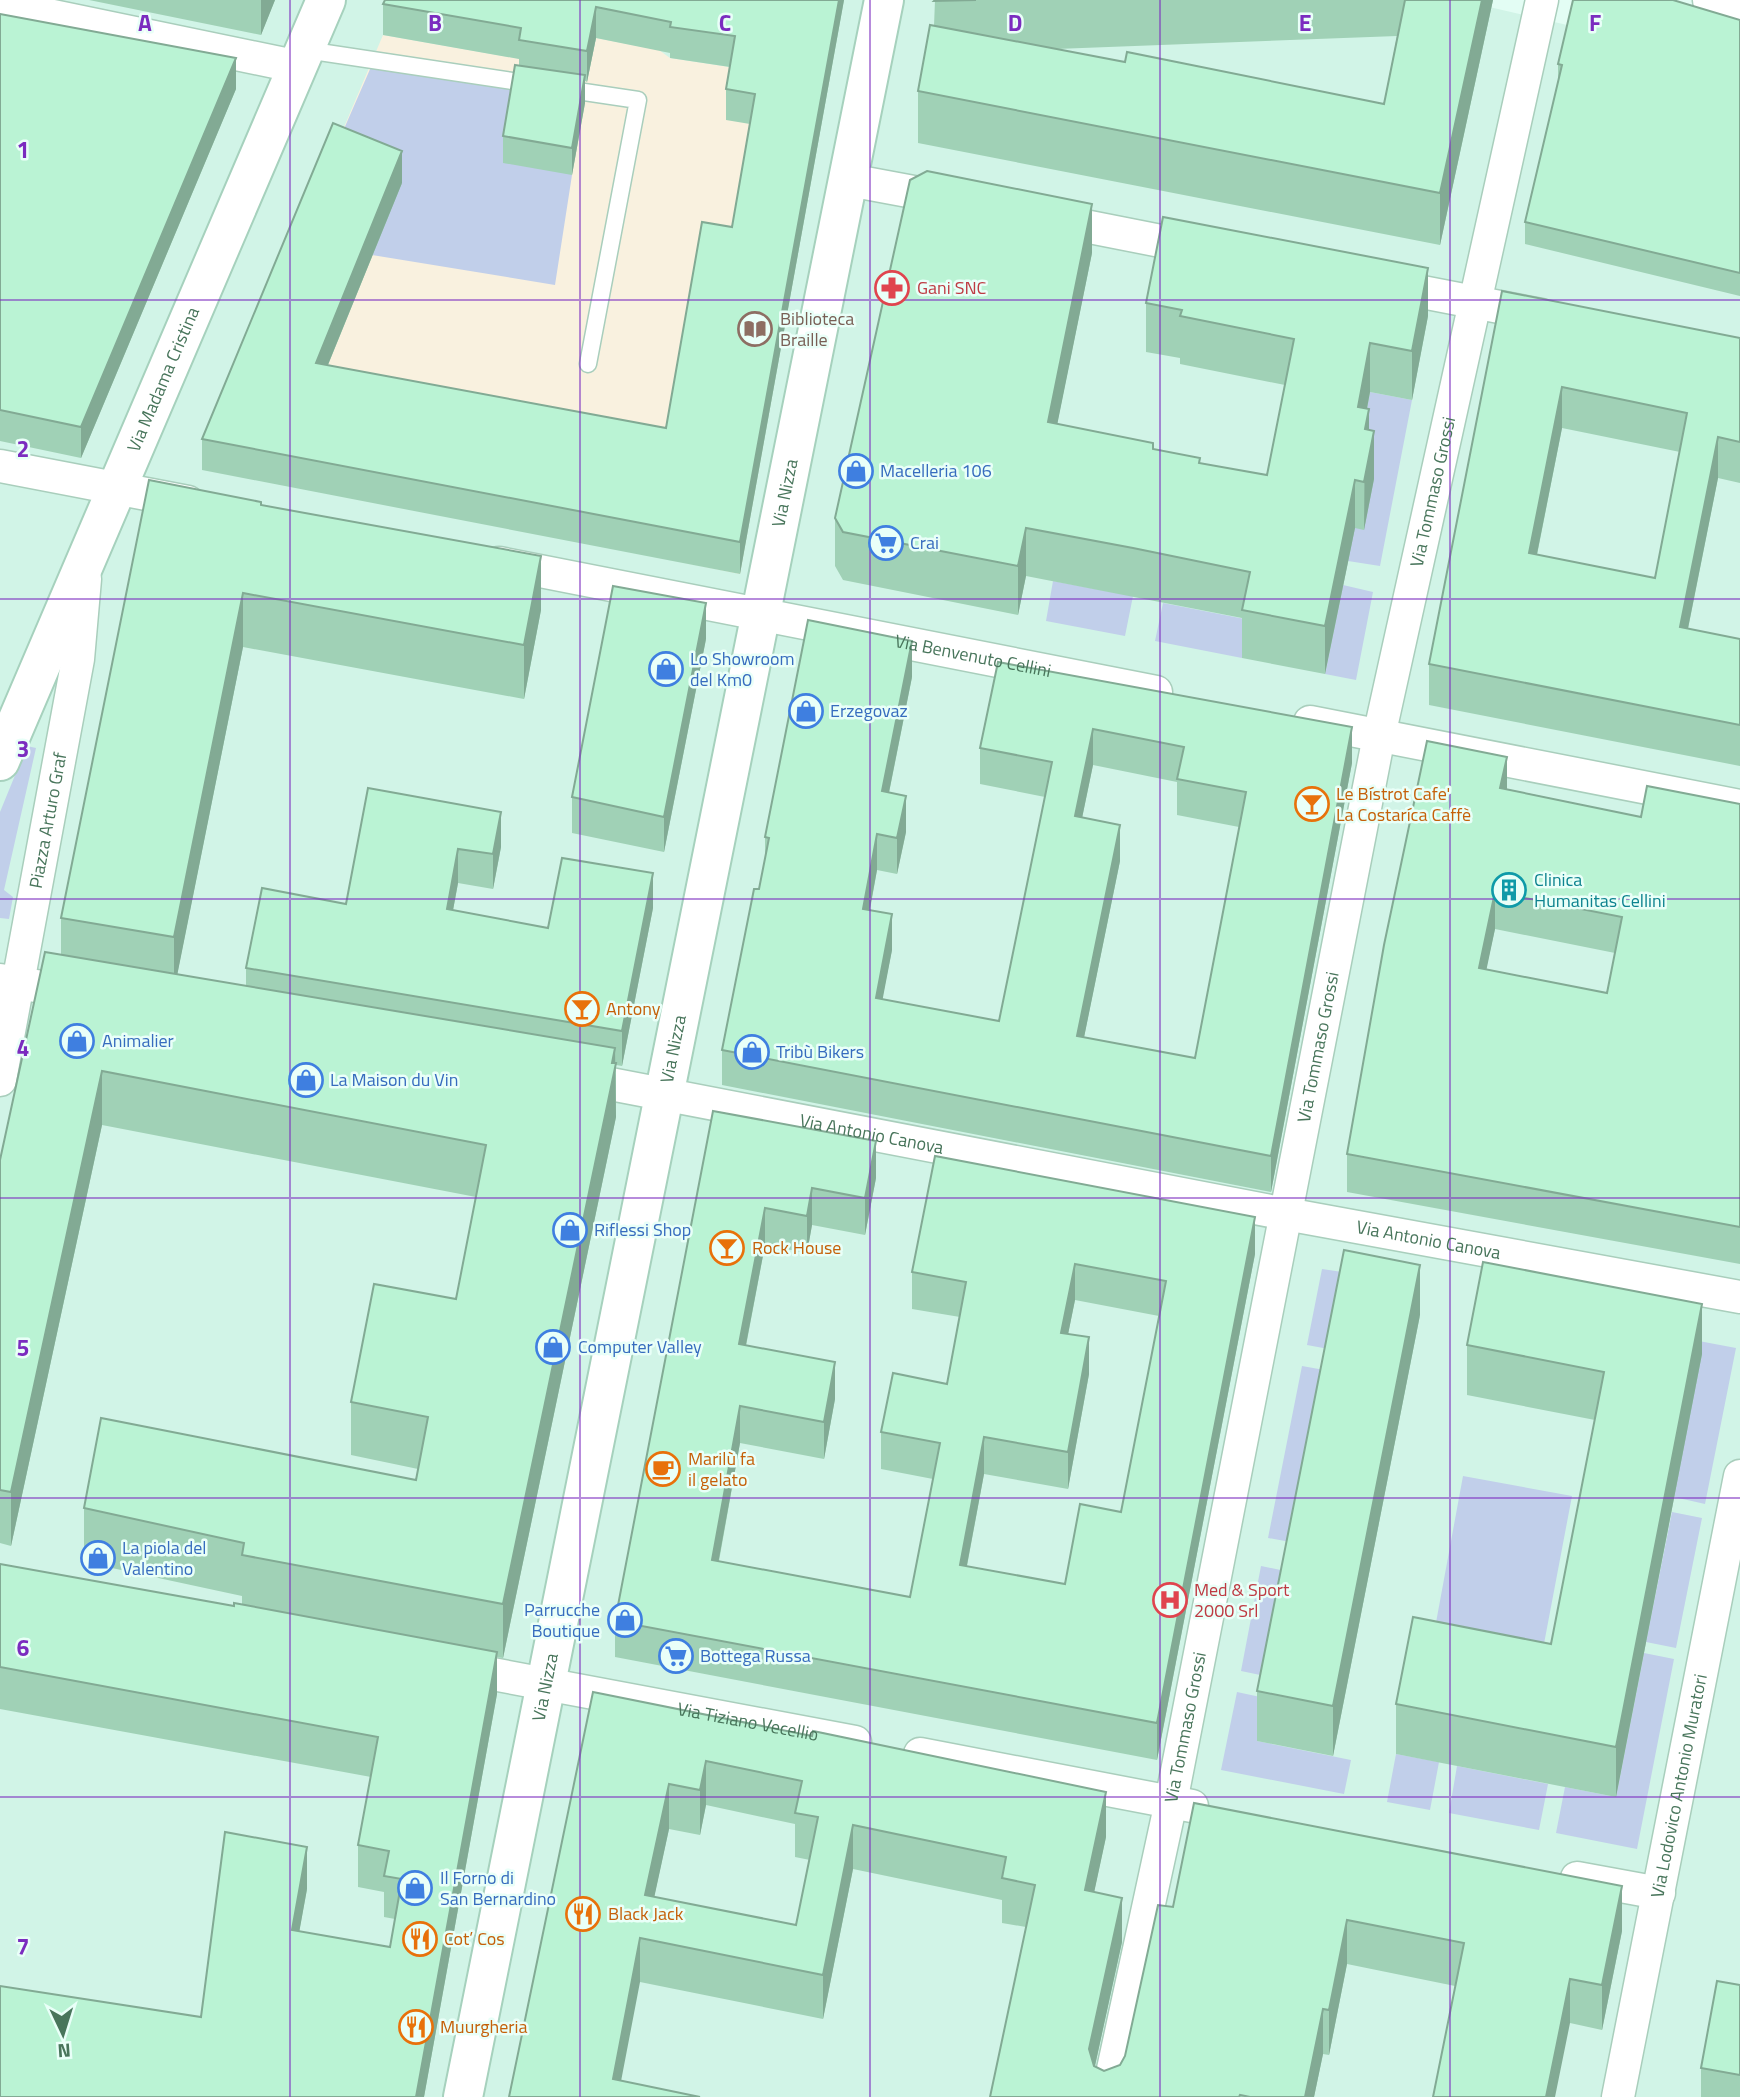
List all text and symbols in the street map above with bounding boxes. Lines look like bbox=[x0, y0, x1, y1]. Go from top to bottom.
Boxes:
text: A bbox=[138, 5, 152, 40]
text: B bbox=[428, 5, 442, 40]
text: C bbox=[719, 5, 731, 40]
text: D bbox=[1008, 5, 1022, 40]
text: E bbox=[1299, 5, 1311, 40]
text: F bbox=[1589, 5, 1601, 40]
text: 1 bbox=[17, 132, 29, 167]
pharmacy icon: Gani SNC bbox=[873, 269, 911, 307]
place label: Gani SNC bbox=[917, 274, 987, 301]
street label: Via Madama Cristina bbox=[120, 303, 206, 456]
place label: Biblioteca Braille bbox=[780, 305, 854, 353]
library icon: Biblioteca Braille bbox=[736, 310, 774, 348]
street label: Via Tommaso Grossi bbox=[1403, 414, 1462, 569]
text: 2 bbox=[17, 431, 29, 466]
shop icon: Macelleria 106 bbox=[837, 452, 875, 490]
street label: Via Nizza bbox=[765, 456, 805, 529]
place label: Macelleria 106 bbox=[880, 457, 992, 484]
supermarket icon: Crai bbox=[867, 524, 905, 562]
place label: Crai bbox=[910, 529, 939, 556]
street label: Via Benvenuto Cellini bbox=[893, 627, 1053, 684]
place label: Lo Showroom del Km0 bbox=[690, 645, 795, 693]
shop icon: Lo Showroom del Km0 bbox=[647, 650, 685, 688]
shop icon: Erzegovaz bbox=[787, 692, 825, 730]
place label: Erzegovaz bbox=[830, 697, 908, 724]
text: 3 bbox=[17, 731, 29, 766]
street label: Piazza Arturo Graf bbox=[22, 750, 73, 891]
place label: Le Bístrot Cafe' La Costaríca Caffè bbox=[1336, 780, 1471, 828]
bar icon: Le Bístrot Cafe' La Costaríca Caffè bbox=[1293, 785, 1331, 823]
place label: Clinica Humanitas Cellini bbox=[1534, 866, 1666, 914]
building icon: Clinica Humanitas Cellini bbox=[1490, 871, 1528, 909]
street label: Via Tommaso Grossi bbox=[1290, 969, 1346, 1125]
bar icon: Antony bbox=[563, 990, 601, 1028]
place label: Antony bbox=[606, 995, 661, 1022]
street label: Via Nizza bbox=[653, 1012, 693, 1085]
shop icon: Animalier bbox=[58, 1022, 96, 1060]
place label: Animalier bbox=[102, 1027, 174, 1054]
text: 4 bbox=[17, 1030, 29, 1065]
shop icon: Tribù Bikers bbox=[733, 1033, 771, 1071]
place label: Tribù Bikers bbox=[776, 1038, 864, 1065]
shop icon: La Maison du Vin bbox=[287, 1061, 325, 1099]
place label: La Maison du Vin bbox=[330, 1066, 458, 1093]
street label: Via Antonio Canova bbox=[797, 1107, 946, 1161]
shop icon: Riflessi Shop bbox=[551, 1211, 589, 1249]
street label: Via Antonio Canova bbox=[1354, 1213, 1503, 1266]
place label: Riflessi Shop bbox=[594, 1216, 691, 1243]
bar icon: Rock House bbox=[708, 1229, 746, 1267]
place label: Rock House bbox=[752, 1234, 841, 1261]
shop icon: Computer Valley bbox=[534, 1328, 572, 1366]
text: 5 bbox=[17, 1330, 29, 1365]
place label: Computer Valley bbox=[578, 1333, 702, 1360]
place label: Marilù fa il gelato bbox=[688, 1445, 755, 1493]
cafe icon: Marilù fa il gelato bbox=[644, 1450, 682, 1488]
place label: La piola del Valentino bbox=[122, 1534, 206, 1582]
shop icon: La piola del Valentino bbox=[79, 1539, 117, 1577]
place label: Med & Sport 2000 Srl bbox=[1194, 1576, 1290, 1624]
hospital icon: Med & Sport 2000 Srl bbox=[1151, 1581, 1189, 1619]
place label: Parrucche Boutique bbox=[524, 1596, 600, 1644]
shop icon: Parrucche Boutique bbox=[606, 1601, 644, 1639]
text: 6 bbox=[17, 1630, 30, 1665]
supermarket icon: Bottega Russa bbox=[657, 1637, 695, 1675]
place label: Bottega Russa bbox=[700, 1642, 811, 1669]
street label: Via Tommaso Grossi bbox=[1157, 1649, 1213, 1805]
street label: Via Nizza bbox=[525, 1651, 565, 1724]
street label: Via Lodovico Antonio Muratori bbox=[1643, 1672, 1714, 1900]
street label: Via Tiziano Vecellio bbox=[675, 1695, 821, 1748]
place label: Il Forno di San Bernardino bbox=[440, 1864, 556, 1912]
shop icon: Il Forno di San Bernardino bbox=[396, 1869, 434, 1907]
restaurant icon: Black Jack bbox=[564, 1895, 602, 1933]
place label: Black Jack bbox=[608, 1900, 684, 1927]
restaurant icon: Cot’ Cos bbox=[401, 1920, 439, 1958]
place label: Cot’ Cos bbox=[444, 1925, 505, 1952]
text: 7 bbox=[17, 1929, 29, 1964]
north arrow bbox=[28, 1999, 98, 2069]
restaurant icon: Muurgheria bbox=[397, 2008, 435, 2046]
place label: Muurgheria bbox=[440, 2013, 528, 2040]
text: N bbox=[57, 2037, 72, 2066]

